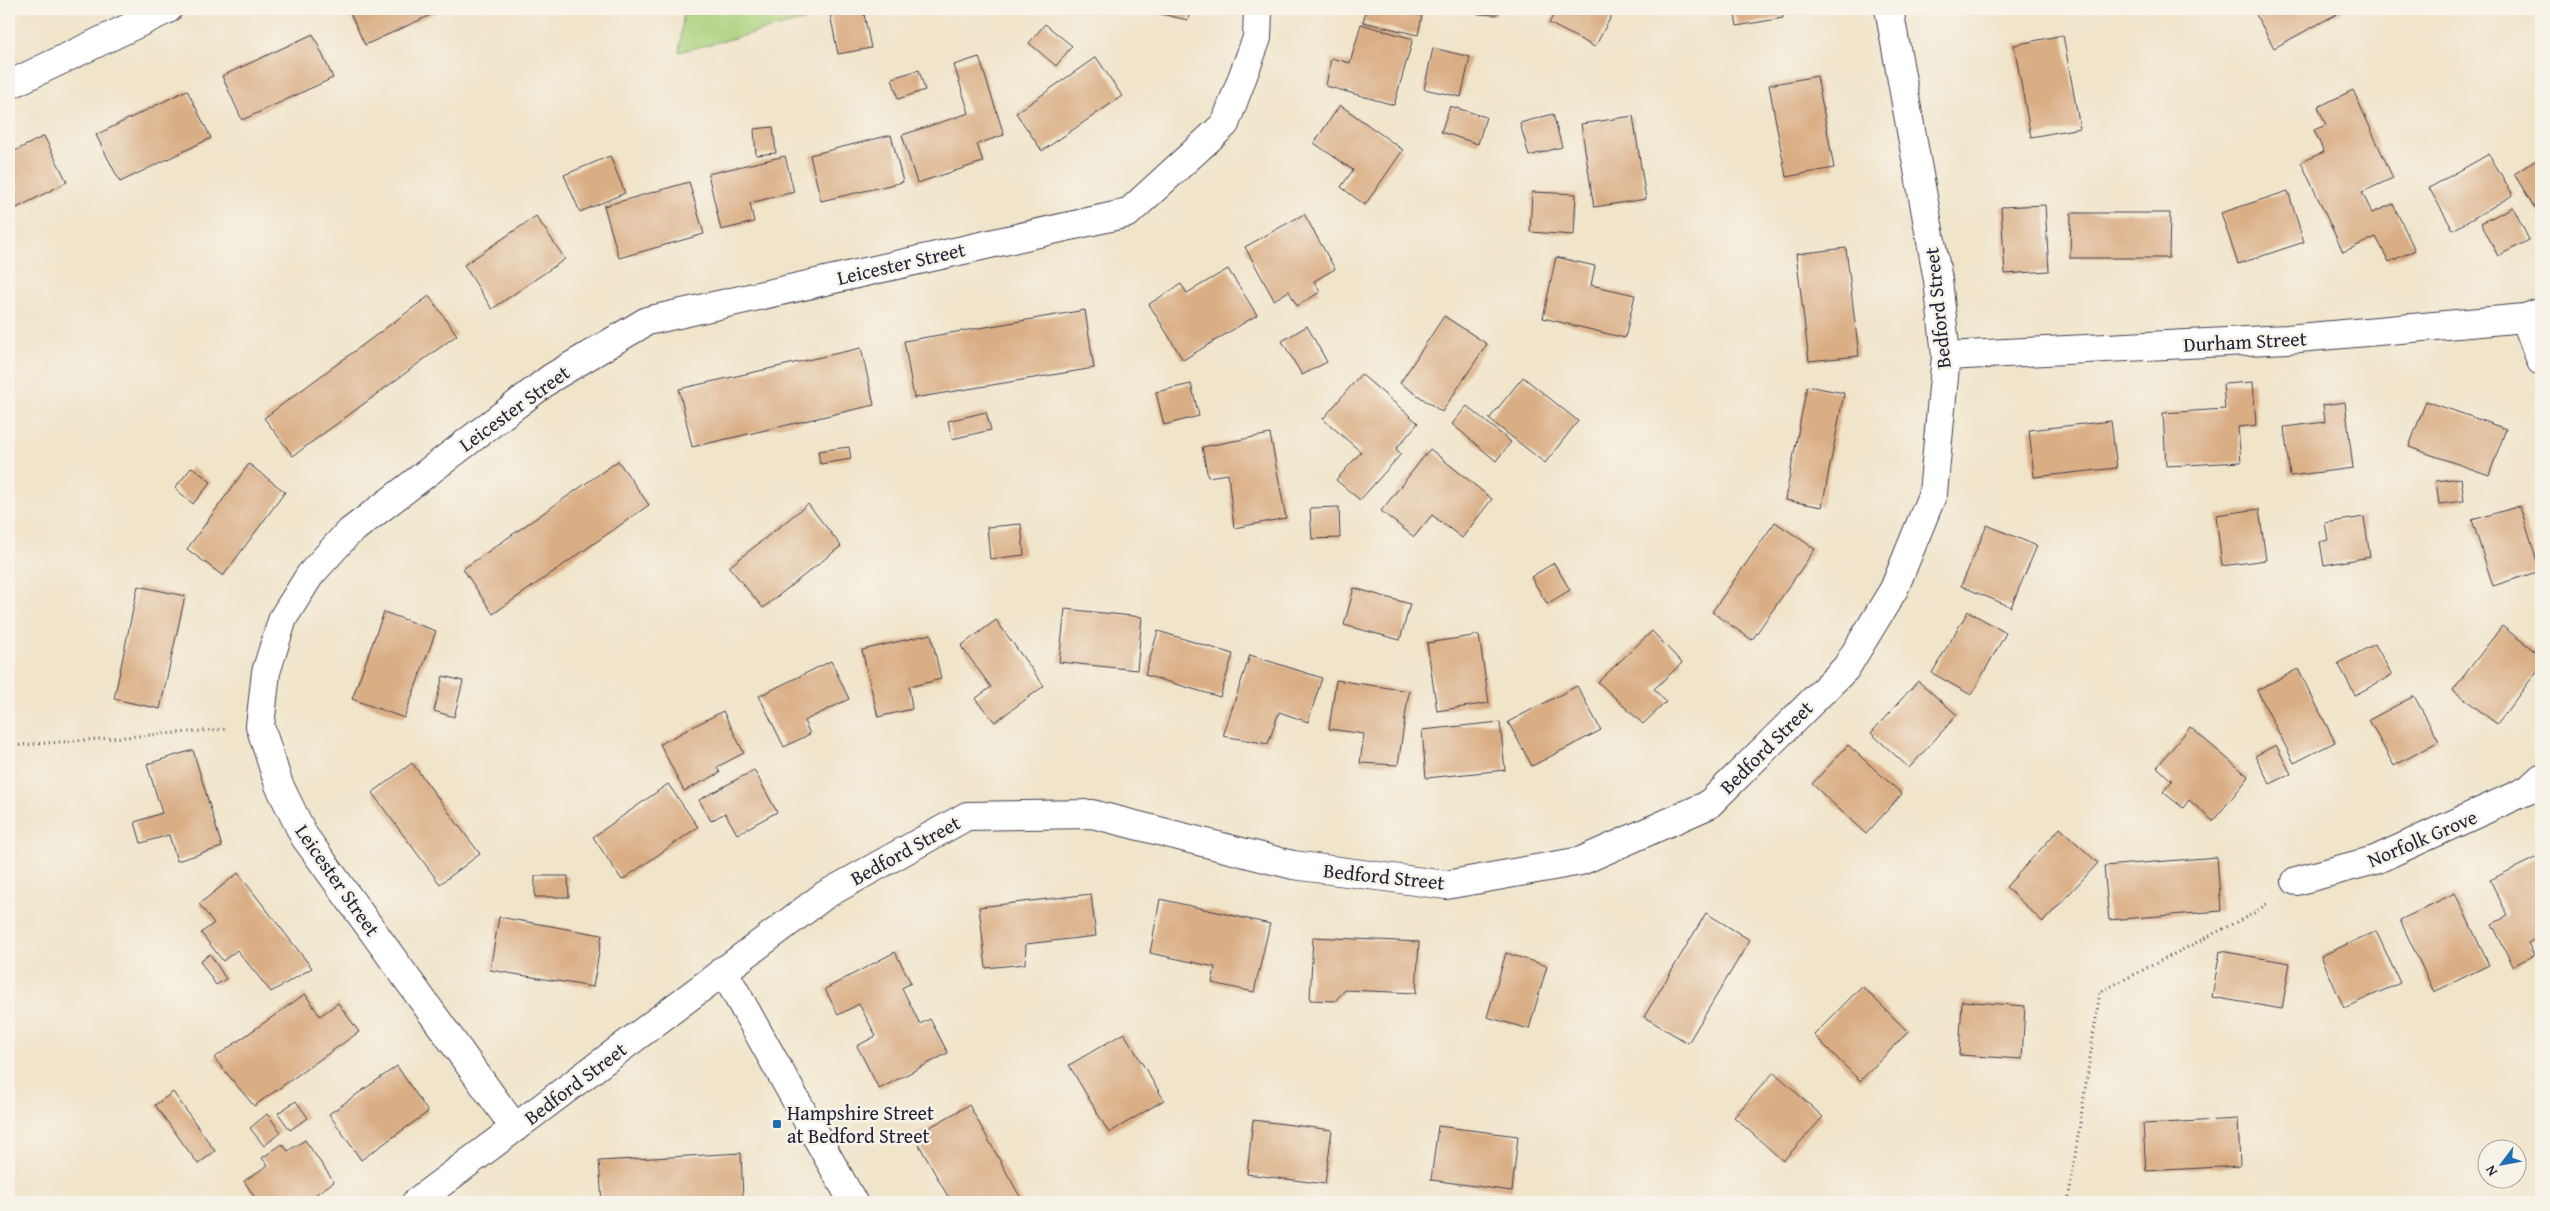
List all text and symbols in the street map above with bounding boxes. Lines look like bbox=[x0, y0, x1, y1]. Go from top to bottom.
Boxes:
street label: Leicester Street bbox=[834, 234, 968, 292]
street label: Bedford Street bbox=[1916, 246, 1958, 370]
street label: Durham Street bbox=[2183, 323, 2307, 359]
street label: Leicester Street bbox=[453, 358, 575, 458]
street label: Bedford Street bbox=[1713, 694, 1819, 800]
street label: Norfolk Grove bbox=[2363, 802, 2481, 874]
street label: Bedford Street bbox=[845, 808, 965, 892]
street label: Leicester Street bbox=[289, 818, 387, 942]
street label: Bedford Street bbox=[1322, 855, 1446, 897]
street label: Bedford Street bbox=[518, 1035, 632, 1131]
place label: Hampshire Street at Bedford Street bbox=[787, 1098, 934, 1150]
marker: Hampshire Street at Bedford Street bbox=[771, 1118, 783, 1130]
north arrow bbox=[2478, 1138, 2528, 1188]
text: N bbox=[2480, 1161, 2502, 1180]

